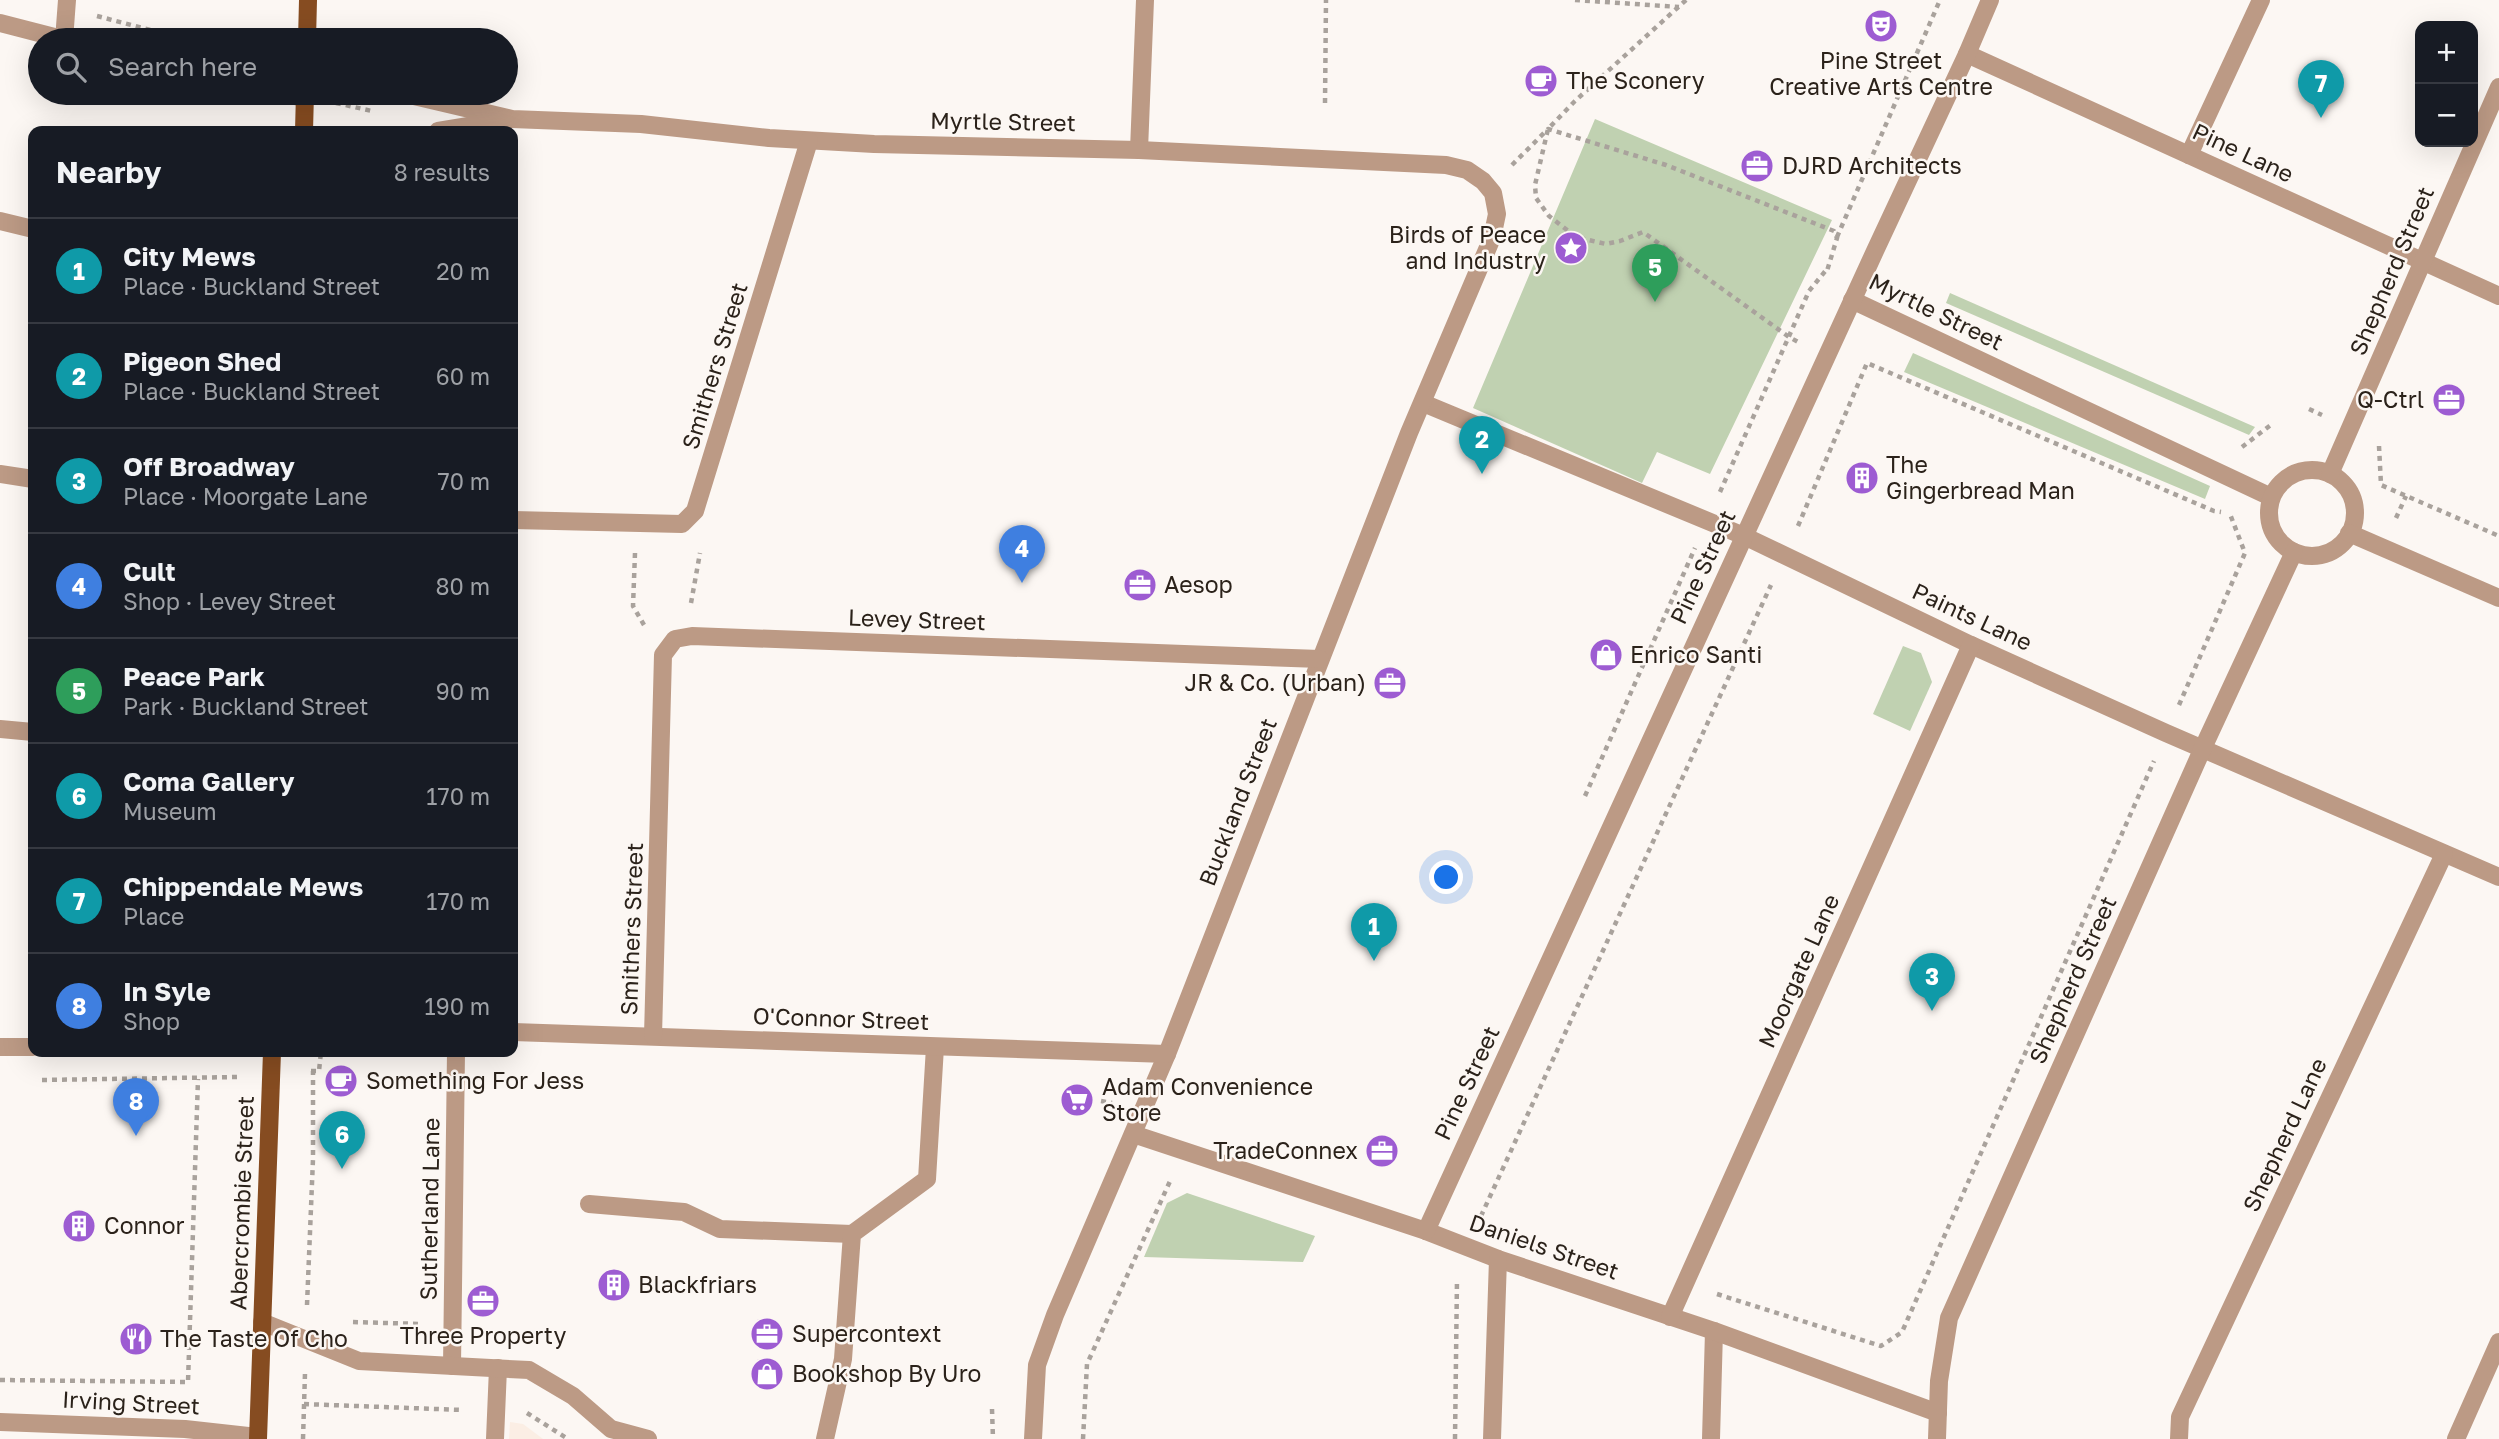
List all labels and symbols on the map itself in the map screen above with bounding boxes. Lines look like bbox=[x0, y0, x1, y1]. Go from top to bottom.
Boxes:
theatre icon: Pine Street Creative Arts Centre bbox=[1862, 7, 1900, 45]
place label: Pine Street Creative Arts Centre bbox=[1769, 46, 1993, 100]
pin: 7 bbox=[2298, 60, 2344, 118]
cafe icon: The Sconery bbox=[1522, 62, 1560, 100]
place label: The Sconery bbox=[1566, 66, 1705, 94]
street label: Myrtle Street bbox=[930, 106, 1076, 136]
street label: Pine Lane bbox=[2188, 117, 2298, 188]
office icon: DJRD Architects bbox=[1738, 147, 1776, 185]
place label: DJRD Architects bbox=[1782, 151, 1962, 179]
street label: Shepherd Street bbox=[2343, 182, 2439, 359]
place label: Birds of Peace and Industry bbox=[1389, 220, 1546, 274]
place icon: Birds of Peace and Industry bbox=[1552, 229, 1590, 267]
pin: 5 bbox=[1632, 244, 1678, 302]
street label: Myrtle Street bbox=[1865, 267, 2008, 356]
street label: Smithers Street bbox=[675, 279, 753, 452]
office icon: Q-Ctrl bbox=[2430, 381, 2468, 419]
place label: Q-Ctrl bbox=[2357, 385, 2424, 413]
pin: 2 bbox=[1459, 416, 1505, 474]
place label: The Gingerbread Man bbox=[1886, 450, 2075, 504]
building icon: The Gingerbread Man bbox=[1843, 459, 1881, 497]
street label: Pine Street bbox=[1664, 505, 1741, 628]
pin: 4 bbox=[999, 525, 1045, 583]
office icon: Aesop bbox=[1121, 566, 1159, 604]
place label: Aesop bbox=[1164, 570, 1233, 598]
street label: Paints Lane bbox=[1908, 576, 2037, 656]
street label: Levey Street bbox=[848, 603, 986, 635]
shop icon: Enrico Santi bbox=[1587, 636, 1625, 674]
place label: Enrico Santi bbox=[1630, 640, 1762, 668]
office icon: JR & Co. (Urban) bbox=[1371, 664, 1409, 702]
place label: JR & Co. (Urban) bbox=[1185, 668, 1366, 696]
street label: Buckland Street bbox=[1192, 714, 1282, 889]
street label: Smithers Street bbox=[614, 842, 648, 1016]
your location bbox=[1429, 860, 1463, 894]
street label: Moorgate Lane bbox=[1752, 889, 1844, 1052]
street label: Shepherd Street bbox=[2023, 891, 2122, 1068]
pin: 1 bbox=[1351, 903, 1397, 961]
pin: 3 bbox=[1909, 953, 1955, 1011]
street label: O'Connor Street bbox=[752, 1001, 930, 1035]
street label: Pine Street bbox=[1428, 1021, 1505, 1144]
street label: Shepherd Lane bbox=[2236, 1053, 2332, 1216]
cafe icon: Something For Jess bbox=[322, 1062, 360, 1100]
place label: Something For Jess bbox=[366, 1066, 584, 1094]
place label: Adam Convenience Store bbox=[1102, 1072, 1313, 1126]
pin: 8 bbox=[113, 1078, 159, 1136]
supermarket icon: Adam Convenience Store bbox=[1058, 1081, 1096, 1119]
street label: Abercrombie Street bbox=[223, 1095, 259, 1311]
pin: 6 bbox=[319, 1111, 365, 1169]
street label: Sutherland Lane bbox=[413, 1117, 445, 1300]
office icon: TradeConnex bbox=[1363, 1132, 1401, 1170]
place label: TradeConnex bbox=[1213, 1136, 1358, 1164]
building icon: Connor bbox=[60, 1207, 98, 1245]
street label: Daniels Street bbox=[1466, 1207, 1623, 1285]
place label: Connor bbox=[104, 1211, 185, 1239]
building icon: Blackfriars bbox=[595, 1266, 633, 1304]
place label: Blackfriars bbox=[638, 1270, 757, 1298]
office icon: Three Property bbox=[464, 1282, 502, 1320]
office icon: Supercontext bbox=[748, 1315, 786, 1353]
place label: Supercontext bbox=[792, 1319, 942, 1347]
restaurant icon: The Taste Of Cho bbox=[117, 1320, 155, 1358]
place label: Three Property bbox=[400, 1321, 566, 1349]
place label: The Taste Of Cho bbox=[160, 1324, 348, 1352]
shop icon: Bookshop By Uro bbox=[748, 1355, 786, 1393]
place label: Bookshop By Uro bbox=[792, 1359, 981, 1387]
street label: Irving Street bbox=[61, 1384, 201, 1420]

